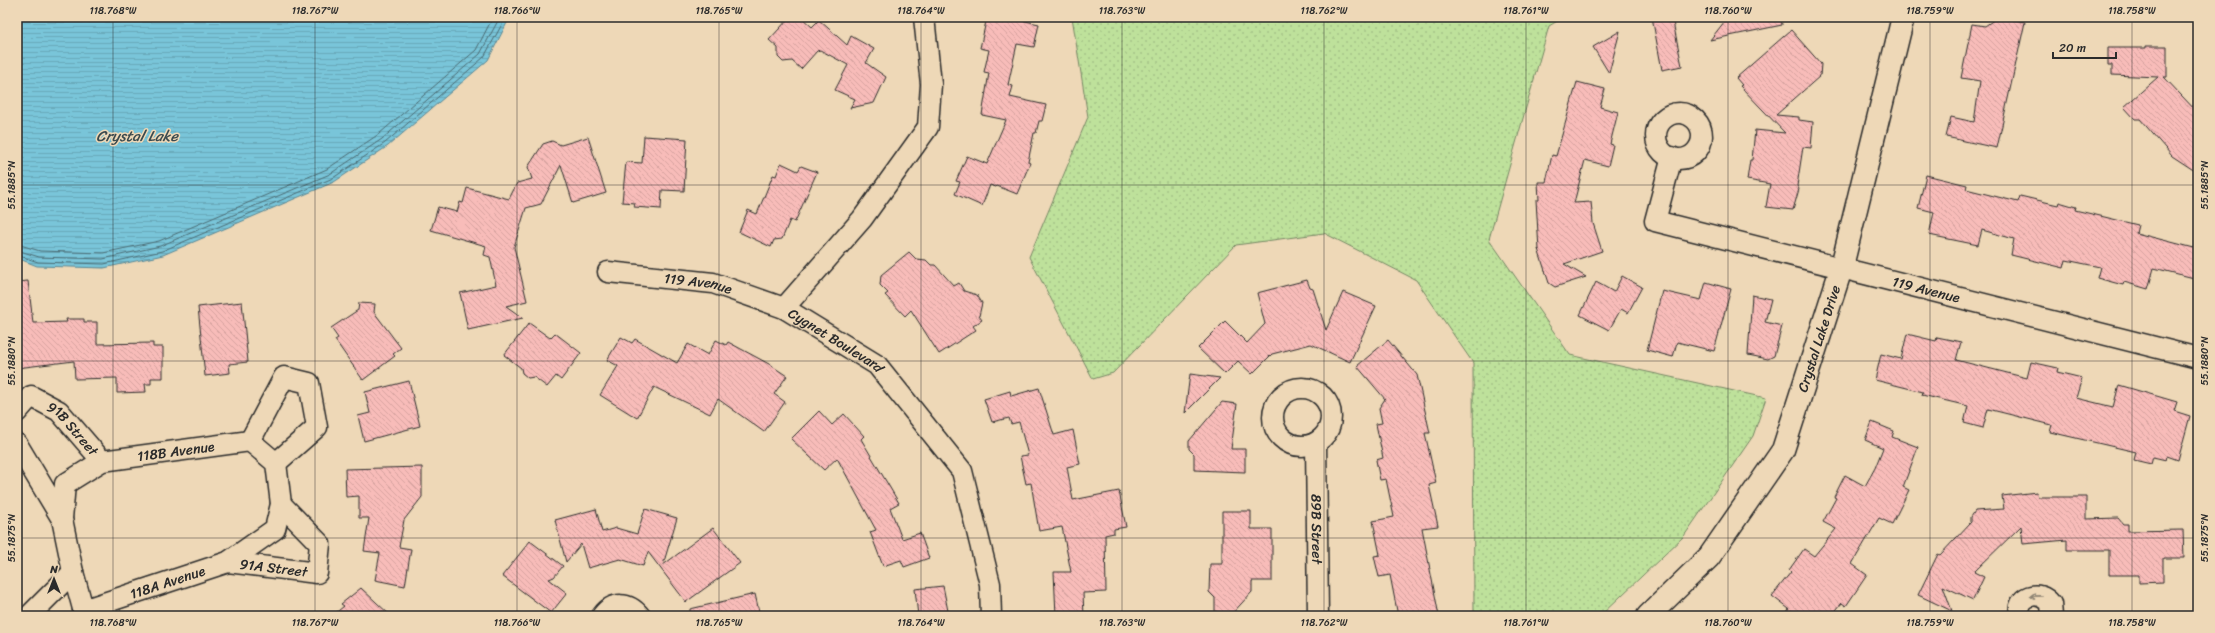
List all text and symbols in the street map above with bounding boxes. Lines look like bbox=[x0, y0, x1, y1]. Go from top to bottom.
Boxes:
text: 118.768°W bbox=[89, 2, 137, 20]
text: 118.767°W bbox=[292, 2, 339, 20]
text: 118.766°W bbox=[494, 2, 541, 20]
text: 118.765°W bbox=[695, 2, 743, 20]
text: 118.764°W bbox=[897, 2, 945, 20]
text: 118.763°W bbox=[1099, 2, 1146, 20]
text: 118.762°W bbox=[1301, 2, 1348, 20]
text: 118.761°W bbox=[1503, 2, 1549, 20]
text: 118.760°W bbox=[1704, 2, 1752, 20]
text: 118.759°W bbox=[1906, 2, 1954, 20]
text: 118.758°W bbox=[2108, 2, 2156, 20]
scale bar bbox=[2053, 34, 2116, 60]
text: 20 m bbox=[2059, 37, 2086, 59]
water label: Crystal Lake bbox=[96, 123, 179, 149]
text: 55.1885°N bbox=[3, 160, 21, 209]
text: 55.1885°N bbox=[2196, 160, 2214, 209]
street label: 119 Avenue bbox=[663, 266, 736, 302]
street label: 119 Avenue bbox=[1890, 269, 1963, 311]
street label: Crystal Lake Drive bbox=[1790, 282, 1848, 396]
street label: Cygnet Boulevard bbox=[783, 301, 892, 380]
text: 55.1880°N bbox=[3, 336, 21, 386]
text: 55.1880°N bbox=[2196, 336, 2214, 386]
street label: 91B Street bbox=[42, 395, 105, 463]
street label: 118B Avenue bbox=[136, 434, 216, 469]
street label: 89B Street bbox=[1304, 494, 1329, 566]
text: 55.1875°N bbox=[3, 514, 21, 562]
text: 55.1875°N bbox=[2196, 514, 2214, 562]
street label: 91A Street bbox=[238, 552, 310, 585]
street label: 118A Avenue bbox=[127, 558, 209, 607]
north arrow bbox=[34, 559, 74, 599]
text: N bbox=[49, 560, 58, 579]
one-way arrow bbox=[2030, 592, 2043, 600]
text: 118.768°W bbox=[89, 614, 137, 632]
text: 118.767°W bbox=[292, 614, 339, 632]
text: 118.766°W bbox=[494, 614, 541, 632]
text: 118.765°W bbox=[695, 614, 743, 632]
text: 118.764°W bbox=[897, 614, 945, 632]
text: 118.763°W bbox=[1099, 614, 1146, 632]
text: 118.762°W bbox=[1301, 614, 1348, 632]
text: 118.761°W bbox=[1503, 614, 1549, 632]
text: 118.760°W bbox=[1704, 614, 1752, 632]
text: 118.759°W bbox=[1906, 614, 1954, 632]
text: 118.758°W bbox=[2108, 614, 2156, 632]

